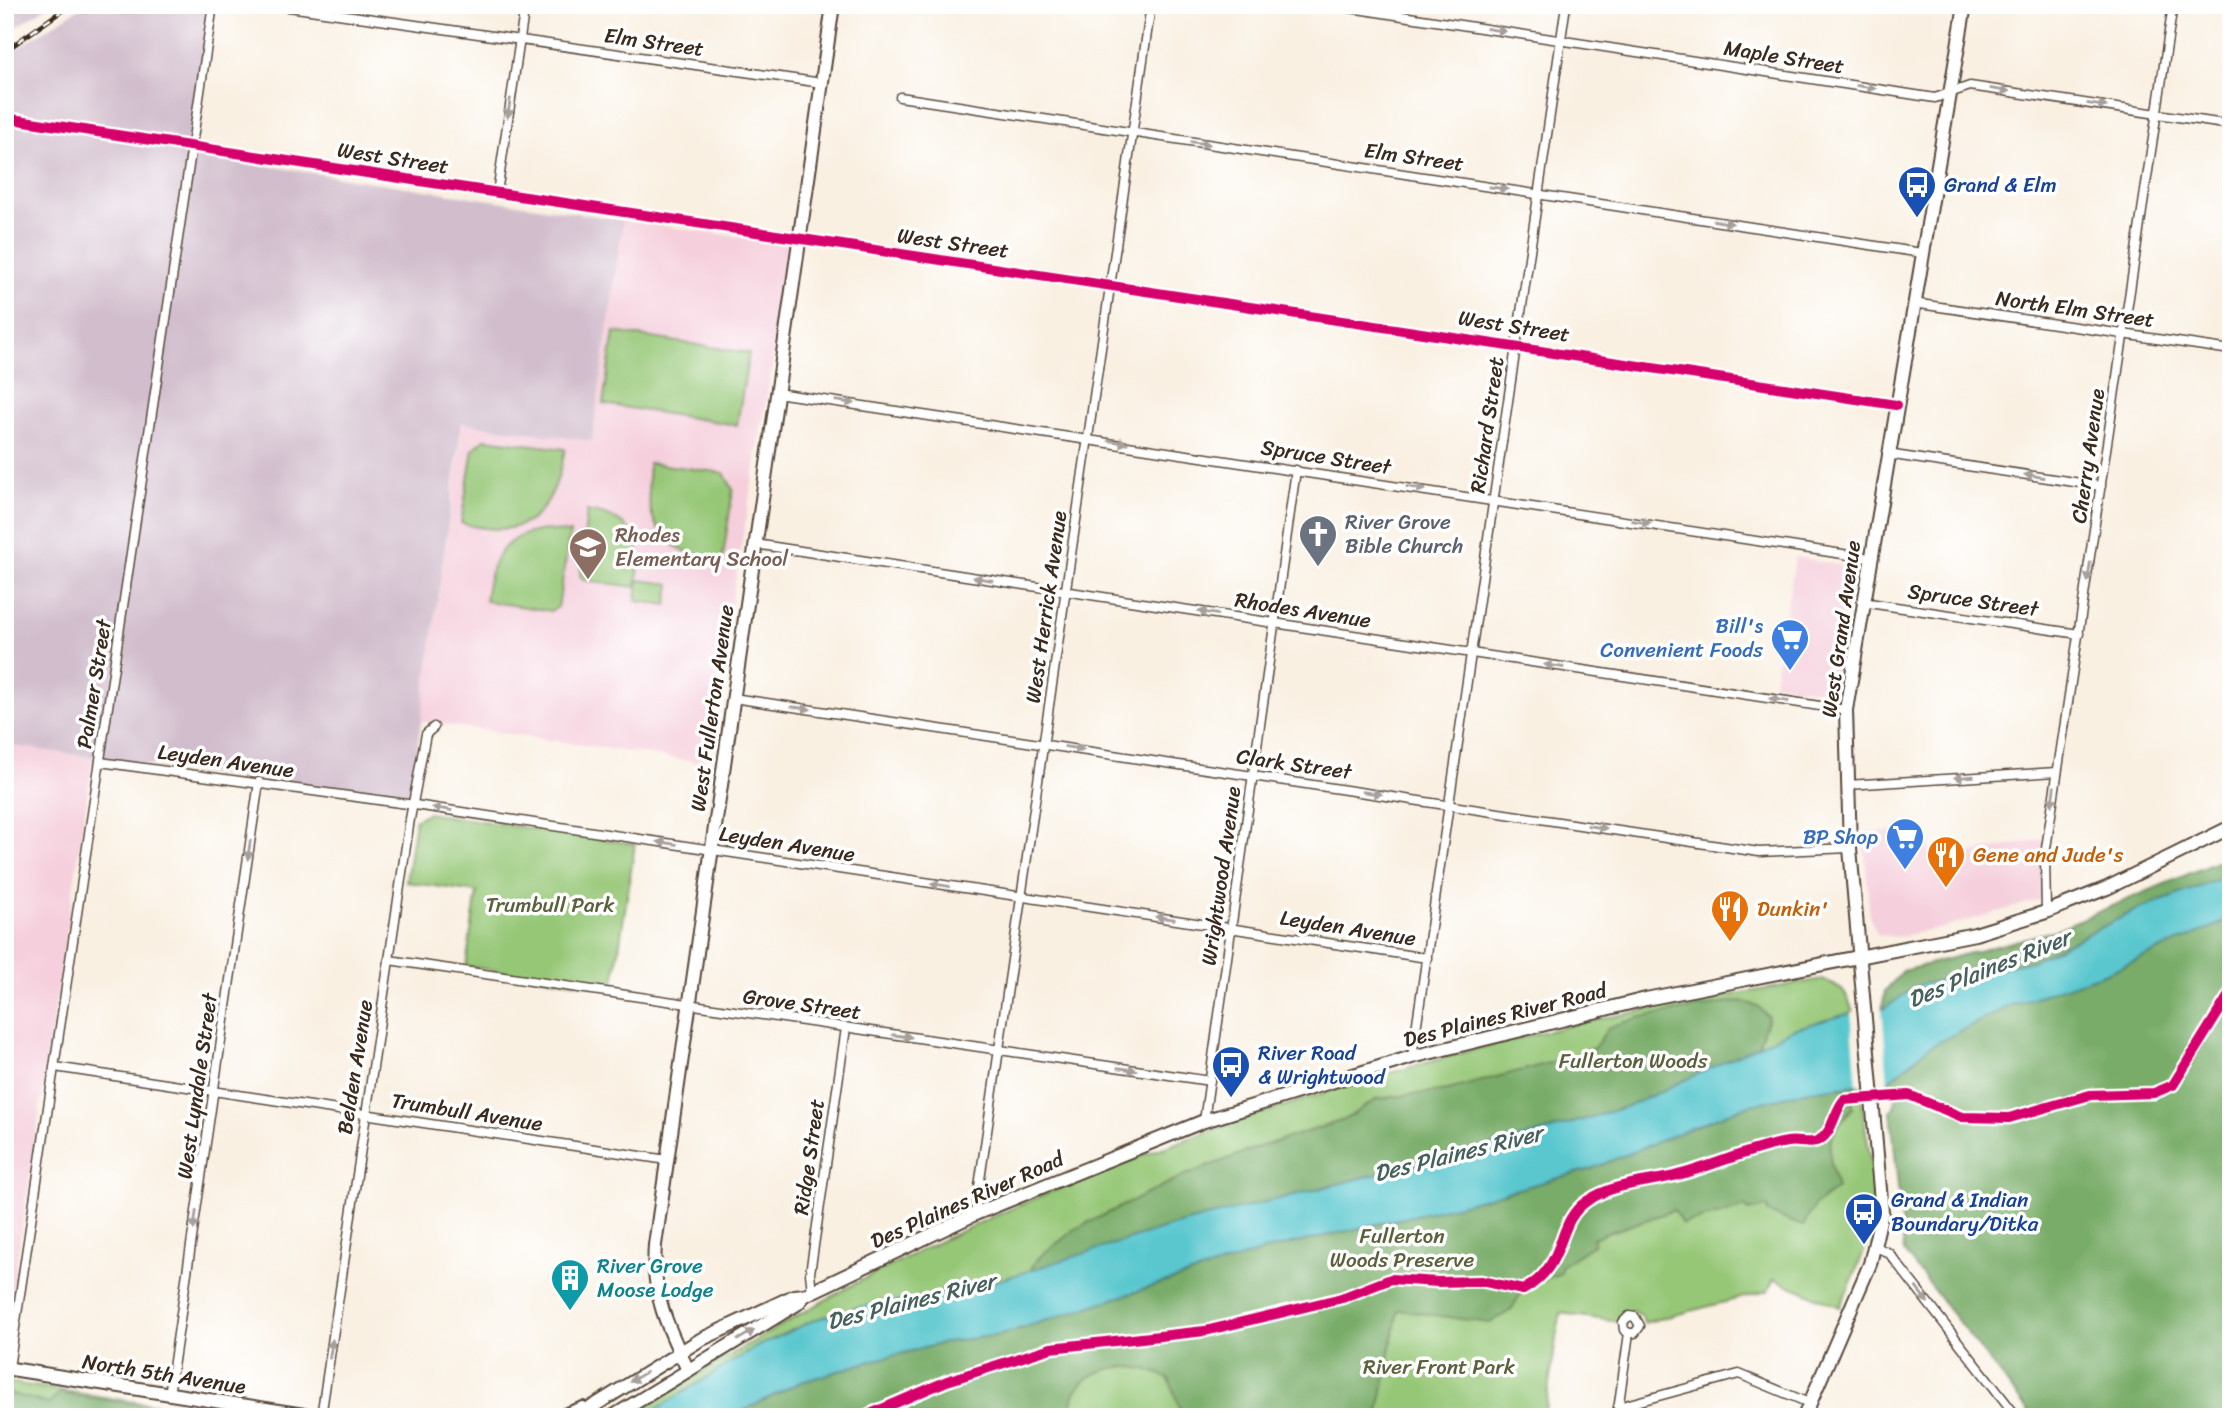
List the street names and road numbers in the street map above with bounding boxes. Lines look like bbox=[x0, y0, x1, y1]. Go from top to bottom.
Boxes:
street label: Elm Street bbox=[602, 16, 706, 68]
street label: Maple Street bbox=[1721, 29, 1847, 85]
street label: West Street bbox=[335, 130, 451, 186]
street label: Elm Street bbox=[1362, 131, 1466, 183]
street label: West Street bbox=[895, 216, 1011, 270]
street label: North Elm Street bbox=[1993, 279, 2157, 339]
street label: West Street bbox=[1456, 298, 1572, 354]
street label: Richard Street bbox=[1459, 354, 1515, 496]
street label: Cherry Avenue bbox=[2060, 386, 2116, 526]
street label: Spruce Street bbox=[1258, 428, 1395, 486]
street label: West Herrick Avenue bbox=[1014, 508, 1078, 706]
street label: West Grand Avenue bbox=[1810, 538, 1872, 720]
street label: Spruce Street bbox=[1905, 572, 2042, 628]
street label: Rhodes Avenue bbox=[1232, 580, 1374, 640]
street label: West Fullerton Avenue bbox=[679, 602, 745, 814]
street label: Palmer Street bbox=[65, 615, 123, 751]
street label: Leyden Avenue bbox=[155, 733, 297, 789]
street label: Clark Street bbox=[1234, 737, 1356, 791]
street label: Wrightwood Avenue bbox=[1190, 784, 1252, 968]
street label: Leyden Avenue bbox=[716, 815, 858, 874]
street label: Leyden Avenue bbox=[1277, 899, 1419, 958]
street label: Des Plaines River Road bbox=[1400, 971, 1612, 1059]
street label: Grove Street bbox=[741, 977, 863, 1031]
street label: West Lyndale Street bbox=[165, 989, 229, 1181]
street label: Belden Avenue bbox=[326, 997, 384, 1137]
street label: Trumbull Avenue bbox=[389, 1081, 546, 1143]
street label: Ridge Street bbox=[782, 1097, 836, 1217]
street label: Des Plaines River Road bbox=[864, 1140, 1071, 1260]
street label: North 5th Avenue bbox=[80, 1342, 248, 1406]

